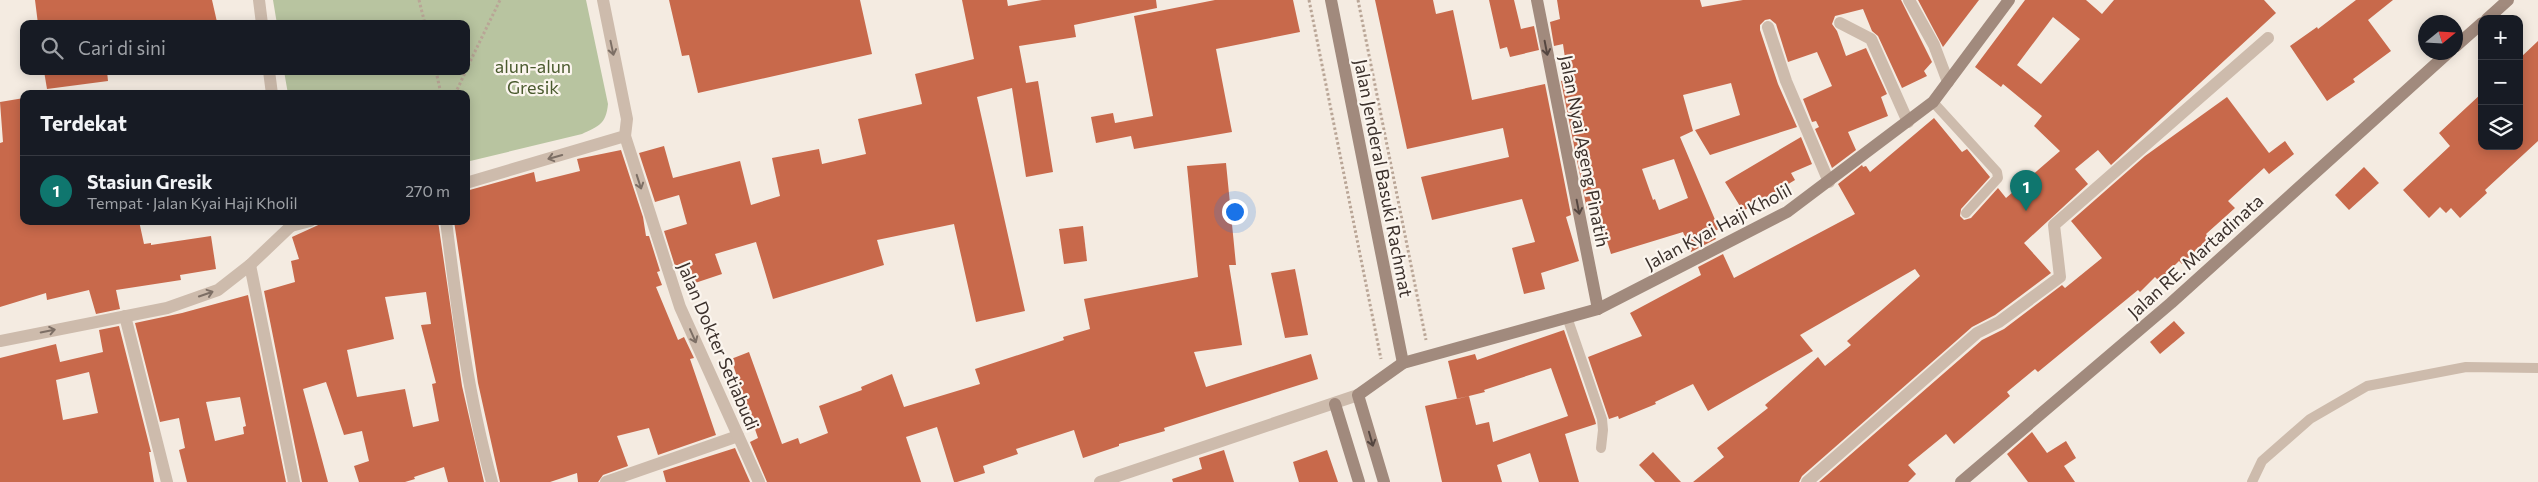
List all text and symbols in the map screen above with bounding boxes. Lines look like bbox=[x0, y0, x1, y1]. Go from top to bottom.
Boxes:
north arrow bbox=[2418, 15, 2463, 60]
map controls bbox=[2478, 15, 2523, 150]
button: + bbox=[2478, 15, 2523, 60]
search box bbox=[20, 20, 470, 75]
icon: search bbox=[38, 34, 66, 62]
text: Cari di sini bbox=[78, 36, 166, 59]
one-way arrow bbox=[608, 39, 617, 55]
one-way arrow bbox=[1542, 39, 1552, 55]
street label: Jalan Nyai Ageng Pinatih bbox=[1556, 53, 1614, 249]
park label: alun-alun Gresik bbox=[495, 55, 571, 98]
street label: Jalan Jenderal Basuki Rachmat bbox=[1350, 57, 1418, 299]
button: − bbox=[2478, 60, 2523, 105]
button: layers bbox=[2478, 105, 2523, 150]
text: Terdekat bbox=[40, 110, 127, 135]
one-way arrow bbox=[547, 152, 563, 162]
text: Stasiun Gresik bbox=[87, 170, 212, 193]
pin: 1 bbox=[2010, 170, 2042, 211]
one-way arrow bbox=[635, 174, 645, 190]
street label: Jalan Kyai Haji Kholil bbox=[1641, 178, 1795, 274]
text: 1 bbox=[52, 181, 60, 200]
text: 270 m bbox=[405, 181, 450, 200]
street label: Jalan RE. Martadinata bbox=[2123, 189, 2267, 323]
text: Tempat · Jalan Kyai Haji Kholil bbox=[87, 193, 298, 212]
your location bbox=[1222, 199, 1248, 225]
one-way arrow bbox=[1574, 199, 1583, 215]
street label: Jalan Dokter Setiabudi bbox=[674, 259, 764, 433]
one-way arrow bbox=[197, 289, 213, 298]
one-way arrow bbox=[39, 326, 55, 336]
one-way arrow bbox=[688, 328, 698, 343]
one-way arrow bbox=[1367, 430, 1376, 446]

